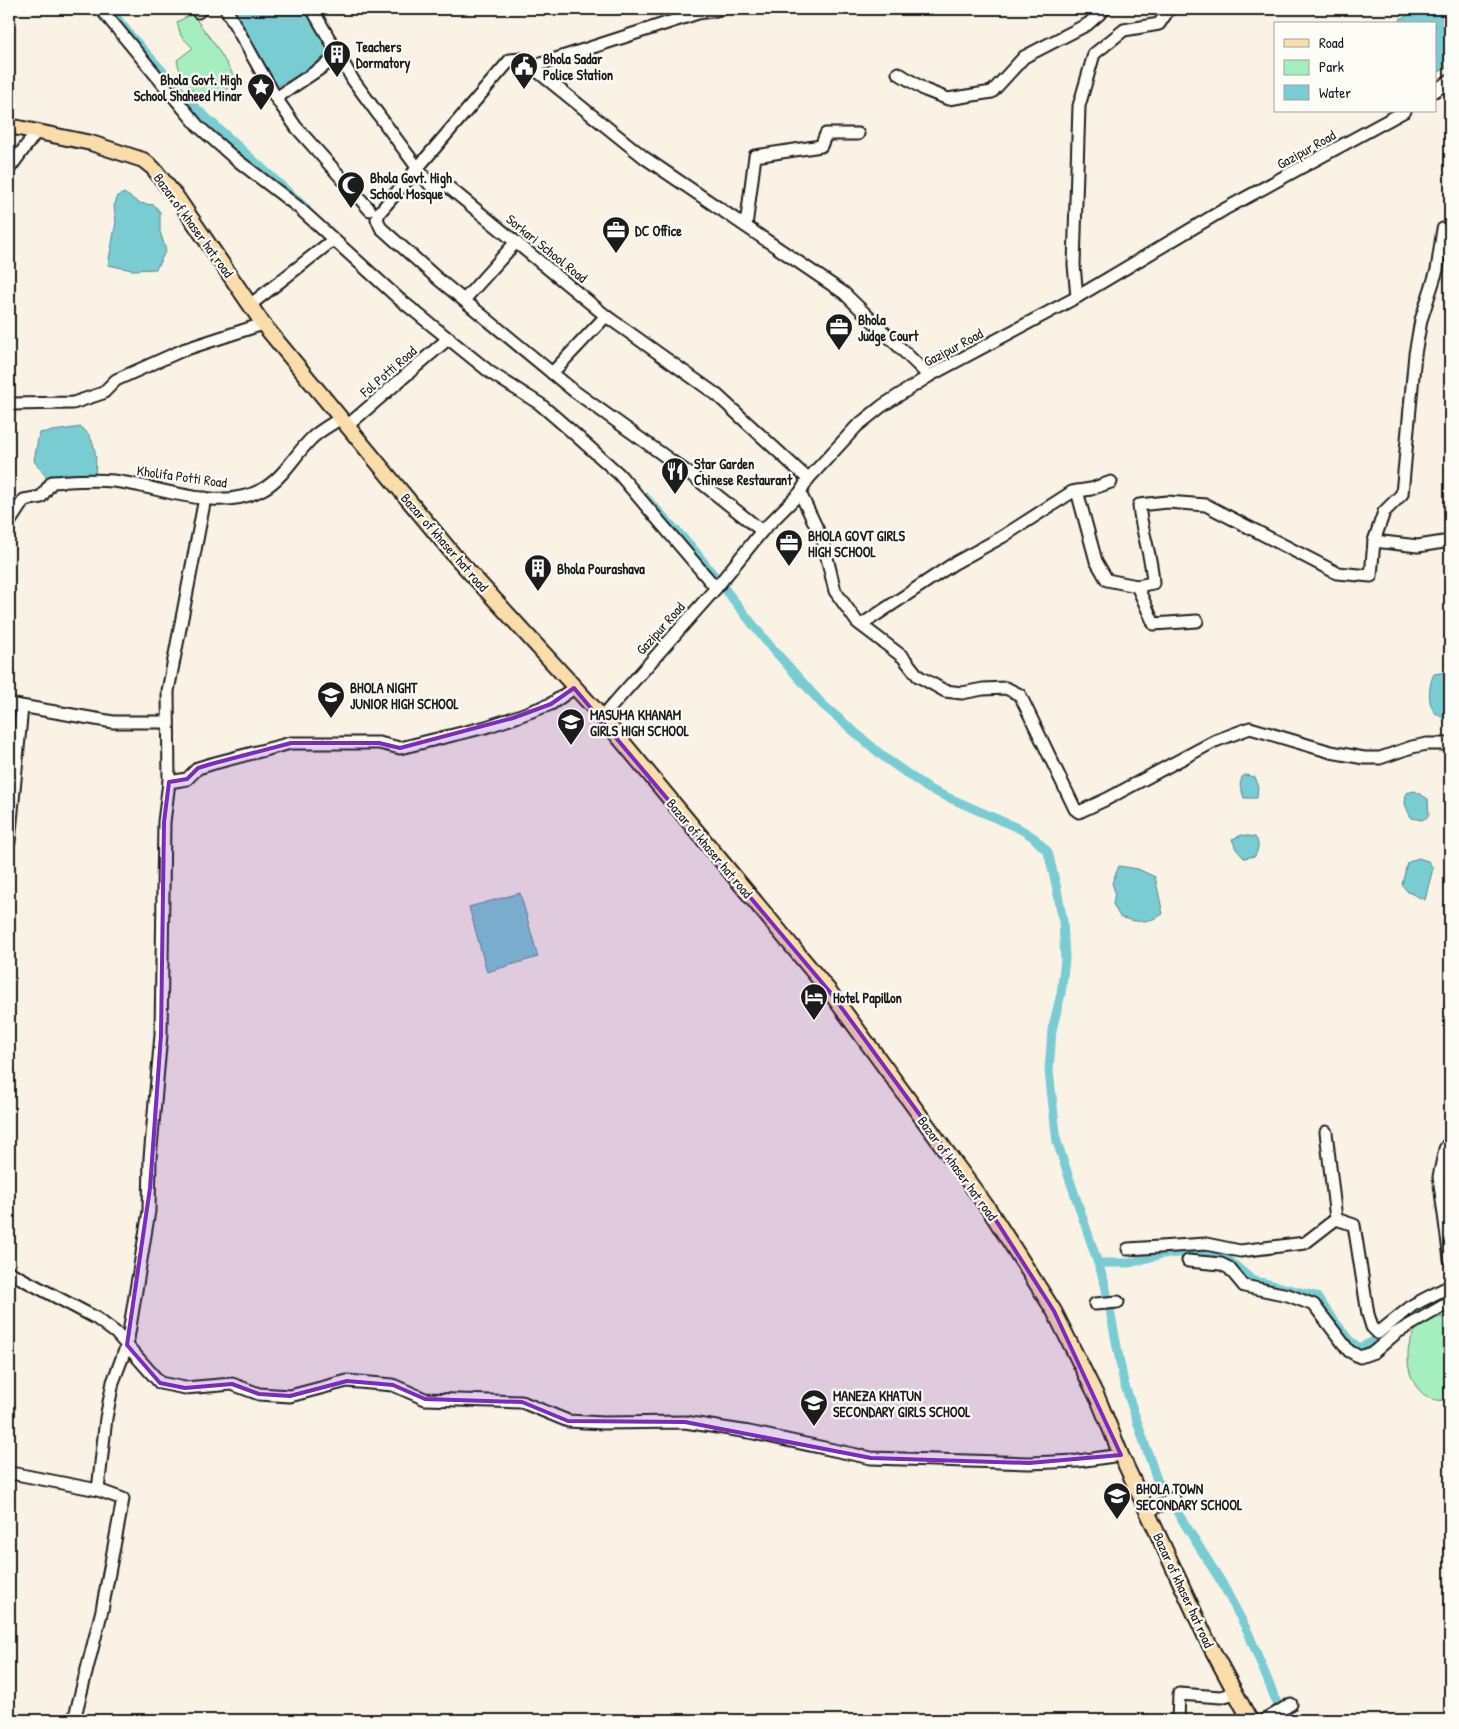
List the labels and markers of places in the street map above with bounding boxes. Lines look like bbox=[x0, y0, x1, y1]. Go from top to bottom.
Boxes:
place label: Teachers Dormatory bbox=[355, 37, 411, 74]
building icon: Teachers Dormatory bbox=[322, 39, 352, 78]
place label: Bhola Sadar Police Station bbox=[543, 49, 613, 84]
public building icon: Bhola Sadar Police Station bbox=[509, 51, 539, 90]
place label: Bhola Govt. High School Shaheed Minar bbox=[134, 70, 243, 105]
place icon: Bhola Govt. High School Shaheed Minar bbox=[246, 72, 276, 111]
place label: Bhola Govt. High School Mosque bbox=[370, 168, 452, 205]
mosque icon: Bhola Govt. High School Mosque bbox=[336, 170, 366, 209]
office icon: DC Office bbox=[601, 215, 631, 254]
place label: DC Office bbox=[635, 221, 682, 240]
place label: Bhola Judge Court bbox=[858, 310, 920, 347]
office icon: Bhola Judge Court bbox=[824, 312, 854, 351]
place label: Star Garden Chinese Restaurant bbox=[694, 454, 793, 489]
restaurant icon: Star Garden Chinese Restaurant bbox=[660, 456, 690, 495]
place label: BHOLA GOVT GIRLS HIGH SCHOOL bbox=[808, 526, 905, 561]
office icon: BHOLA GOVT GIRLS HIGH SCHOOL bbox=[774, 528, 804, 567]
building icon: Bhola Pourashava bbox=[523, 553, 553, 592]
place label: Bhola Pourashava bbox=[557, 559, 645, 578]
place label: BHOLA NIGHT JUNIOR HIGH SCHOOL bbox=[350, 678, 460, 713]
school or university icon: BHOLA NIGHT JUNIOR HIGH SCHOOL bbox=[316, 680, 346, 719]
place label: MASUMA KHANAM GIRLS HIGH SCHOOL bbox=[590, 705, 690, 740]
school or university icon: MASUMA KHANAM GIRLS HIGH SCHOOL bbox=[556, 707, 586, 746]
hotel icon: Hotel Papillon bbox=[799, 982, 829, 1021]
place label: Hotel Papillon bbox=[833, 988, 902, 1009]
place label: MANEZA KHATUN SECONDARY GIRLS SCHOOL bbox=[833, 1386, 971, 1421]
school or university icon: MANEZA KHATUN SECONDARY GIRLS SCHOOL bbox=[799, 1388, 829, 1427]
place label: BHOLA TOWN SECONDARY SCHOOL bbox=[1136, 1479, 1243, 1514]
school or university icon: BHOLA TOWN SECONDARY SCHOOL bbox=[1102, 1481, 1132, 1520]

